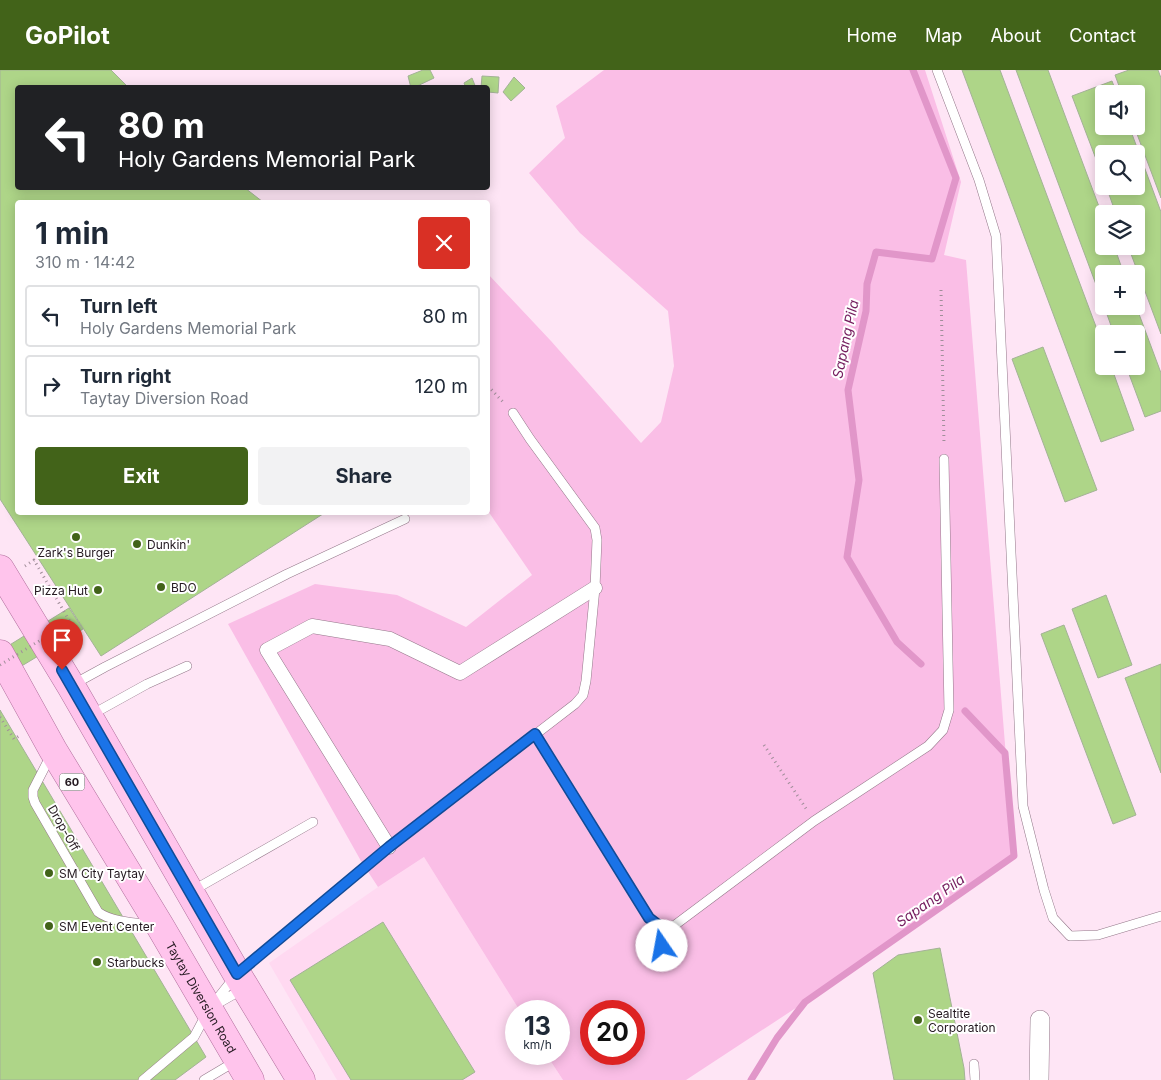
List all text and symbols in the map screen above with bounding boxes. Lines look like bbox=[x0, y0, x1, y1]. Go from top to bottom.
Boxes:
text: GoPilot bbox=[25, 21, 110, 50]
text: Home bbox=[847, 25, 897, 46]
text: Map bbox=[925, 25, 962, 46]
text: About bbox=[990, 25, 1041, 46]
text: Contact bbox=[1069, 25, 1136, 46]
map controls bbox=[1095, 85, 1145, 375]
button: sound bbox=[1095, 85, 1145, 135]
text: 80 m bbox=[118, 104, 205, 146]
icon: left bbox=[35, 105, 100, 170]
button: search bbox=[1095, 145, 1145, 195]
text: Holy Gardens Memorial Park bbox=[118, 146, 415, 172]
button: layers bbox=[1095, 205, 1145, 255]
text: 1 min bbox=[35, 215, 109, 251]
button: close bbox=[418, 217, 470, 269]
text: 310 m · 14:42 bbox=[35, 252, 135, 272]
button: + bbox=[1095, 265, 1145, 315]
text: Turn left bbox=[80, 295, 158, 318]
water label: Sapang Pila bbox=[828, 298, 862, 380]
icon: left bbox=[37, 302, 65, 330]
text: 80 m bbox=[422, 305, 468, 328]
text: Holy Gardens Memorial Park bbox=[80, 318, 296, 338]
button: − bbox=[1095, 325, 1145, 375]
text: Turn right bbox=[80, 365, 171, 388]
icon: right bbox=[37, 372, 65, 400]
text: 120 m bbox=[415, 375, 468, 398]
text: Taytay Diversion Road bbox=[80, 388, 249, 408]
button: Exit bbox=[35, 447, 248, 505]
button: Share bbox=[258, 447, 470, 505]
marker: Zark's Burger bbox=[70, 531, 82, 543]
place label: Dunkin' bbox=[147, 537, 190, 552]
marker: Dunkin' bbox=[131, 538, 143, 550]
place label: Zark's Burger bbox=[37, 545, 115, 560]
place label: BDO bbox=[171, 580, 197, 595]
marker: BDO bbox=[155, 581, 167, 593]
place label: Pizza Hut bbox=[34, 583, 88, 598]
marker: Pizza Hut bbox=[92, 584, 104, 596]
pin bbox=[41, 619, 83, 670]
icon: arrive bbox=[48, 626, 76, 654]
road number: 60 bbox=[60, 774, 84, 790]
street label: Drop-Off bbox=[45, 802, 83, 854]
place label: SM City Taytay bbox=[59, 866, 145, 881]
marker: SM City Taytay bbox=[43, 867, 55, 879]
water label: Sapang Pila bbox=[892, 870, 968, 930]
place label: SM Event Center bbox=[59, 919, 155, 934]
position arrow bbox=[635, 919, 687, 971]
marker: SM Event Center bbox=[43, 920, 55, 932]
street label: Taytay Diversion Road bbox=[163, 939, 240, 1056]
place label: Starbucks bbox=[107, 955, 164, 970]
marker: Starbucks bbox=[91, 956, 103, 968]
speed limit sign: 20 bbox=[580, 1000, 645, 1065]
place label: Sealtite Corporation bbox=[928, 1006, 996, 1035]
text: 13 bbox=[524, 1011, 551, 1041]
marker: Sealtite Corporation bbox=[912, 1014, 924, 1026]
text: km/h bbox=[523, 1037, 552, 1052]

